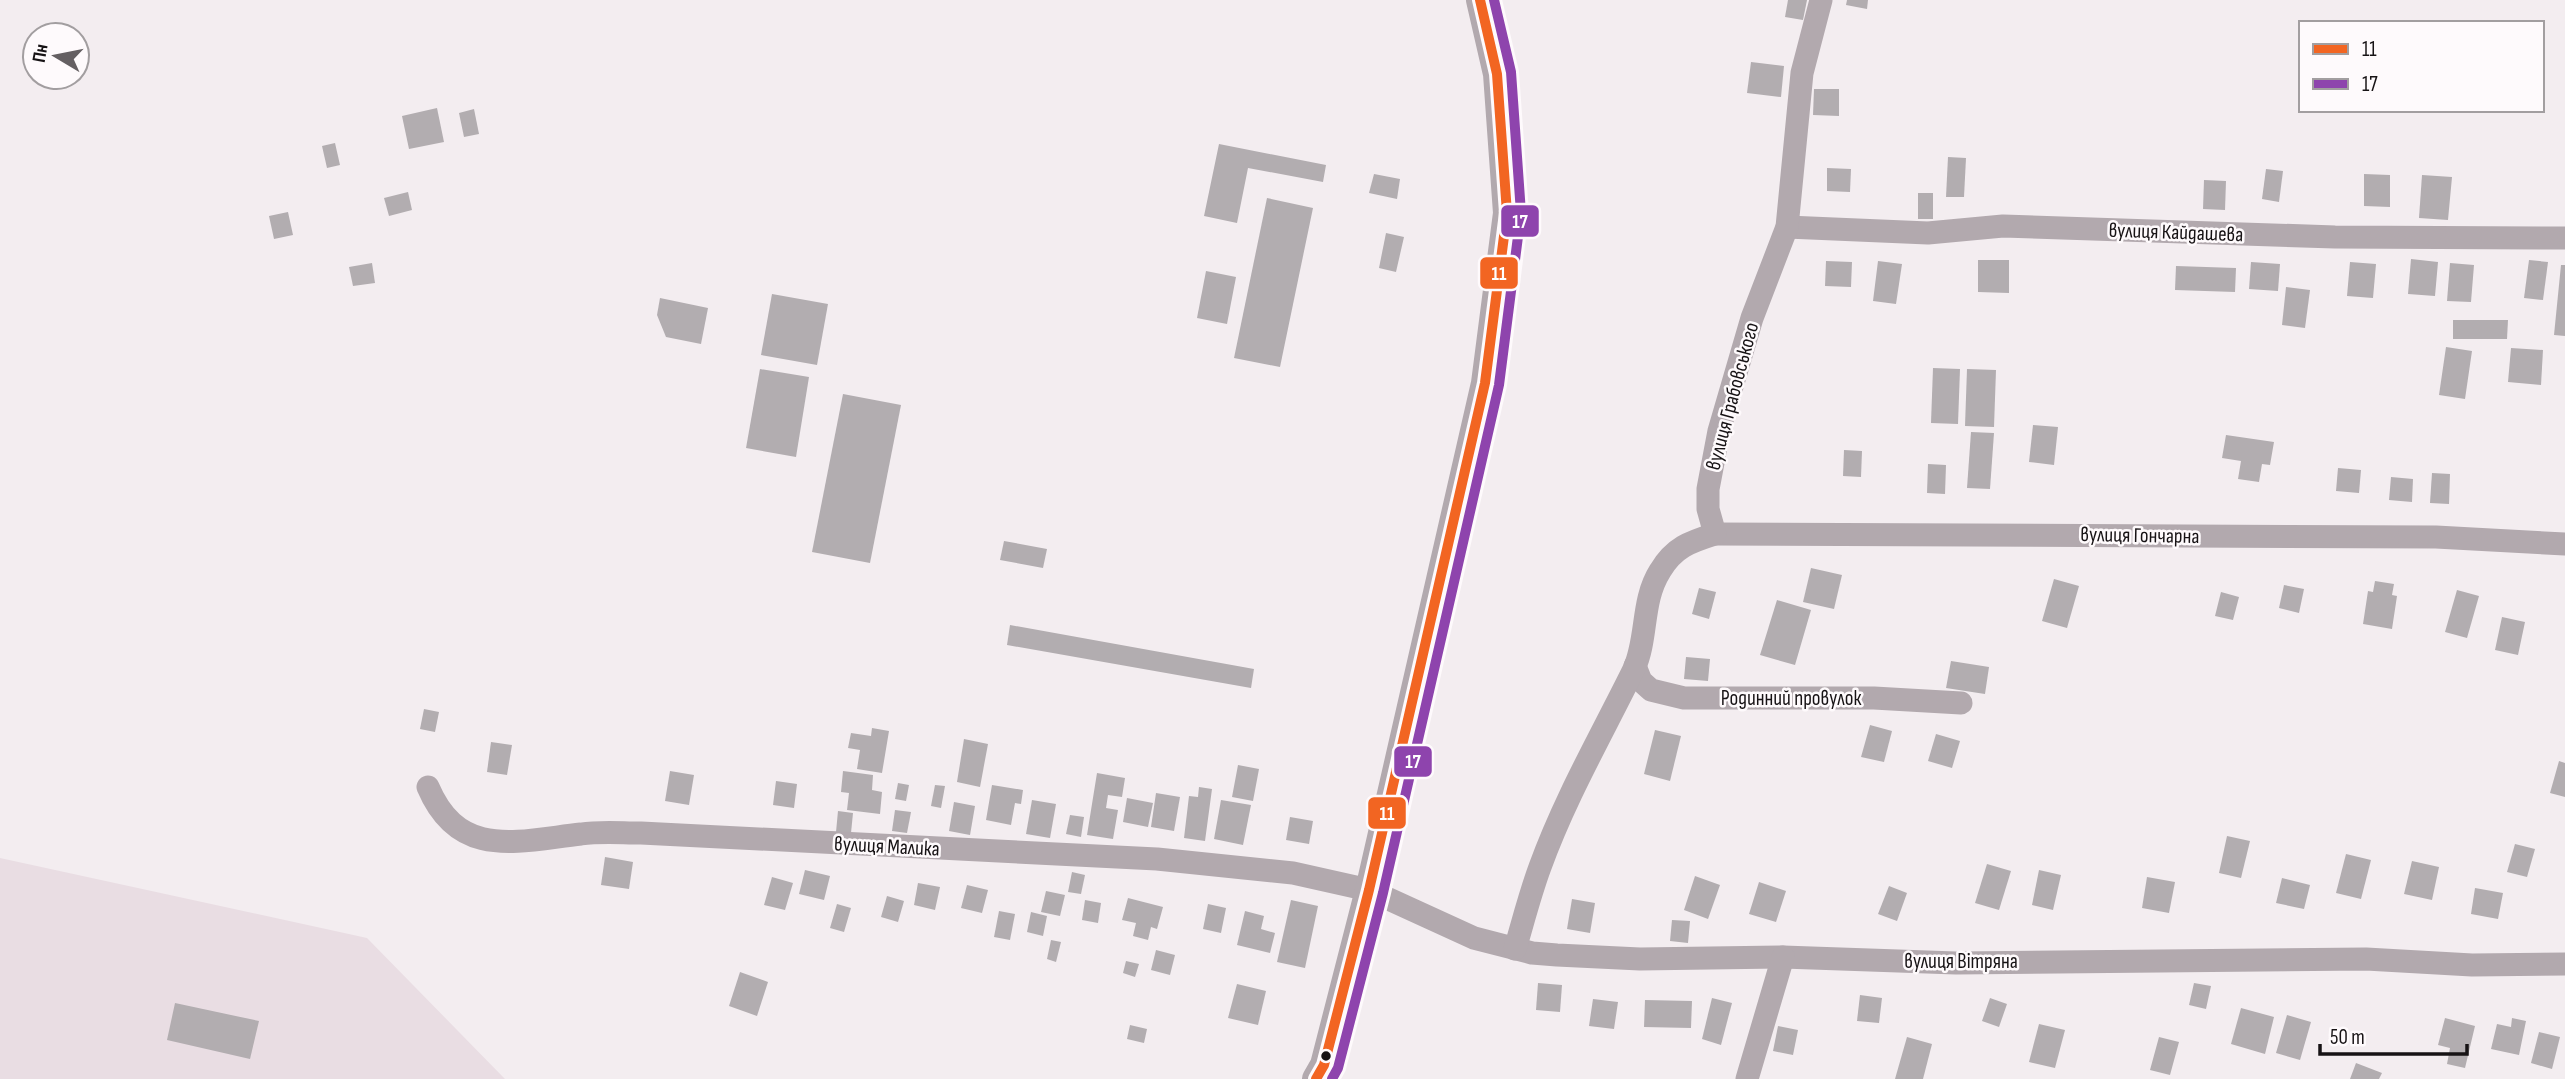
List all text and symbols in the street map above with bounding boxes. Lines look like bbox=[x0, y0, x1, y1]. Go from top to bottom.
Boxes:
north arrow bbox=[21, 21, 91, 91]
legend bbox=[2299, 21, 2544, 112]
text: 11 bbox=[2362, 37, 2377, 62]
text: Пн bbox=[28, 42, 54, 64]
text: 17 bbox=[2362, 72, 2378, 97]
line badge: 17 bbox=[1500, 204, 1540, 238]
text: 17 bbox=[1512, 211, 1529, 234]
street label: вулиця Кайдашева bbox=[2108, 218, 2244, 247]
line badge: 11 bbox=[1479, 256, 1519, 290]
text: 11 bbox=[1492, 263, 1507, 286]
street label: вулиця Грабовського bbox=[1701, 320, 1764, 473]
street label: вулиця Гончарна bbox=[2080, 522, 2200, 549]
street label: Родинний провулок bbox=[1721, 686, 1861, 711]
line badge: 17 bbox=[1393, 745, 1433, 778]
text: 17 bbox=[1405, 751, 1422, 774]
line badge: 11 bbox=[1367, 796, 1407, 830]
text: 11 bbox=[1380, 803, 1395, 826]
street label: вулиця Малика bbox=[834, 831, 940, 862]
street label: вулиця Вітряна bbox=[1904, 949, 2018, 974]
scale bar bbox=[2320, 1012, 2467, 1056]
text: 50 m bbox=[2330, 1025, 2365, 1050]
unlabelled marker bbox=[1319, 1049, 1333, 1063]

